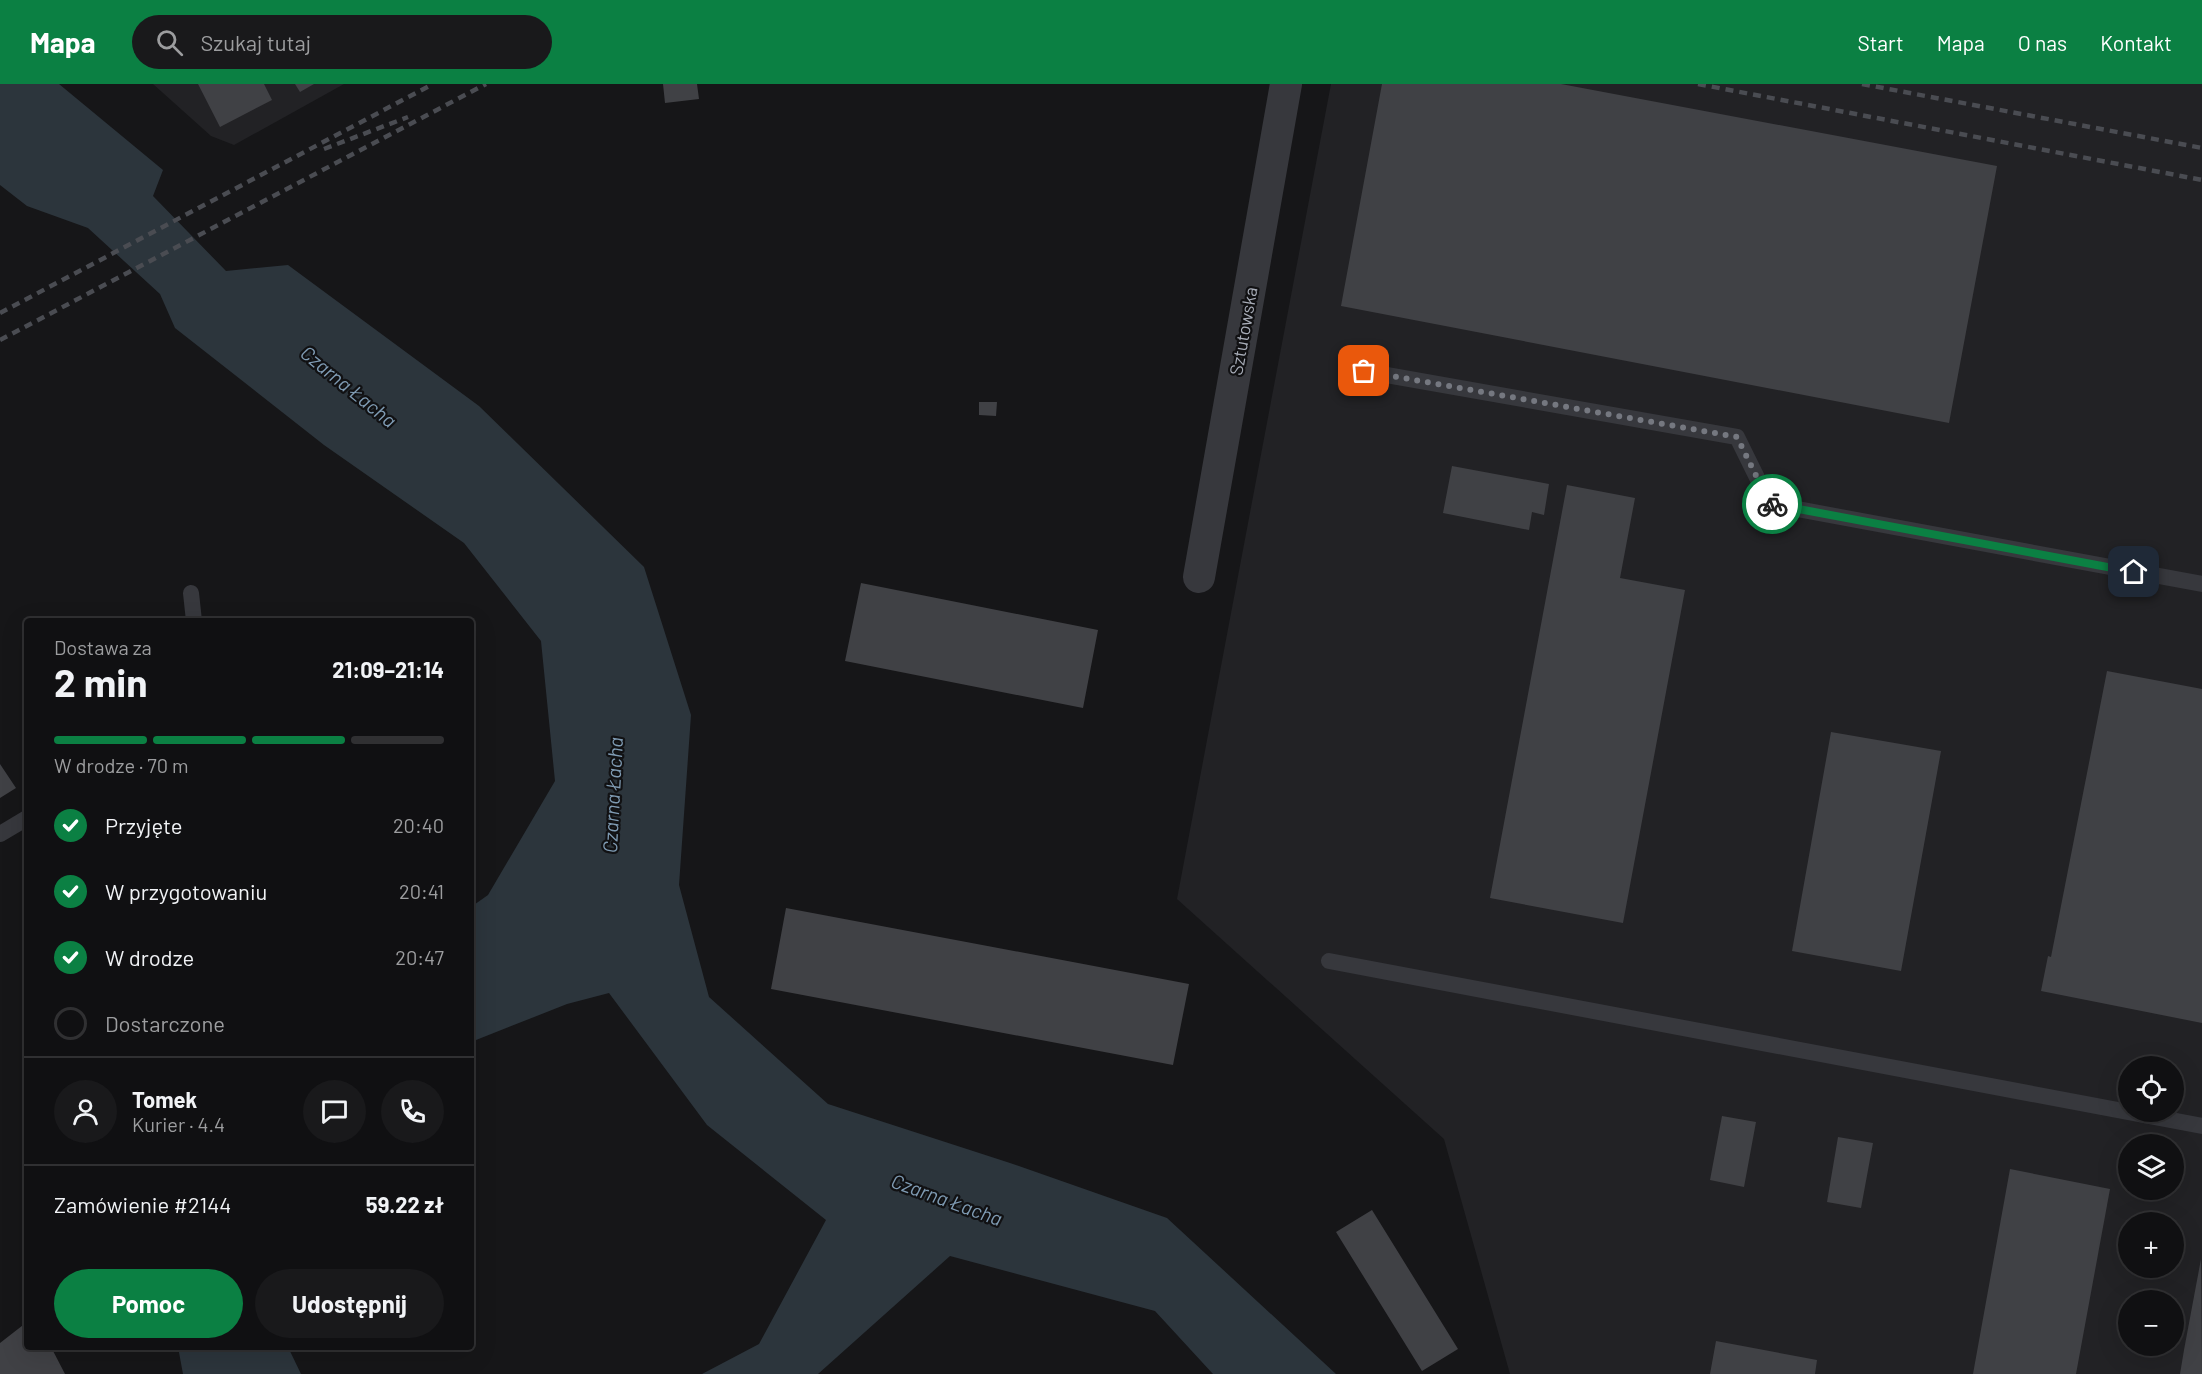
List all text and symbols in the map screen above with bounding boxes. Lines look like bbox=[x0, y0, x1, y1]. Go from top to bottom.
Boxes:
search box bbox=[132, 15, 552, 69]
text: Mapa bbox=[30, 25, 96, 59]
icon: search bbox=[153, 26, 186, 59]
text: Szukaj tutaj bbox=[201, 29, 311, 55]
text: Start bbox=[1857, 30, 1904, 55]
text: Mapa bbox=[1937, 30, 1985, 55]
text: O nas bbox=[2018, 30, 2067, 55]
text: Kontakt bbox=[2100, 30, 2172, 55]
street label: Sztutowska bbox=[1224, 285, 1262, 377]
water label: Czarna Łacha bbox=[296, 340, 402, 432]
pin bbox=[1338, 345, 1389, 396]
icon: bag bbox=[1347, 354, 1380, 387]
courier bbox=[1742, 474, 1802, 534]
icon: bike bbox=[1756, 488, 1789, 521]
pin bbox=[2108, 546, 2159, 597]
icon: home bbox=[2117, 555, 2150, 588]
text: Dostawa za bbox=[54, 635, 152, 659]
text: 21:09–21:14 bbox=[332, 656, 444, 682]
text: 2 min bbox=[54, 658, 147, 705]
water label: Czarna Łacha bbox=[597, 736, 627, 854]
text: W drodze · 70 m bbox=[54, 753, 189, 777]
icon: check bbox=[54, 809, 87, 842]
text: Przyjęte bbox=[105, 812, 182, 838]
text: 20:40 bbox=[393, 813, 444, 837]
icon: check bbox=[54, 875, 87, 908]
text: W przygotowaniu bbox=[105, 878, 267, 904]
text: 20:41 bbox=[399, 879, 444, 903]
icon: check bbox=[54, 941, 87, 974]
text: W drodze bbox=[105, 944, 194, 970]
text: 20:47 bbox=[395, 945, 444, 969]
text: Dostarczone bbox=[105, 1010, 225, 1036]
map controls bbox=[2118, 1056, 2184, 1356]
button: locate bbox=[2118, 1056, 2184, 1122]
button: person bbox=[54, 1080, 117, 1143]
button: chat bbox=[303, 1080, 366, 1143]
button: phone bbox=[381, 1080, 444, 1143]
text: Tomek bbox=[132, 1086, 197, 1112]
text: Kurier · 4.4 bbox=[132, 1112, 225, 1136]
button: layers bbox=[2118, 1134, 2184, 1200]
water label: Czarna Łacha bbox=[888, 1168, 1006, 1230]
text: Zamówienie #2144 bbox=[54, 1191, 231, 1217]
text: 59.22 zł bbox=[366, 1191, 444, 1217]
button: + bbox=[2118, 1212, 2184, 1278]
button: Pomoc bbox=[54, 1269, 243, 1338]
button: Udostępnij bbox=[255, 1269, 444, 1338]
button: − bbox=[2118, 1290, 2184, 1356]

